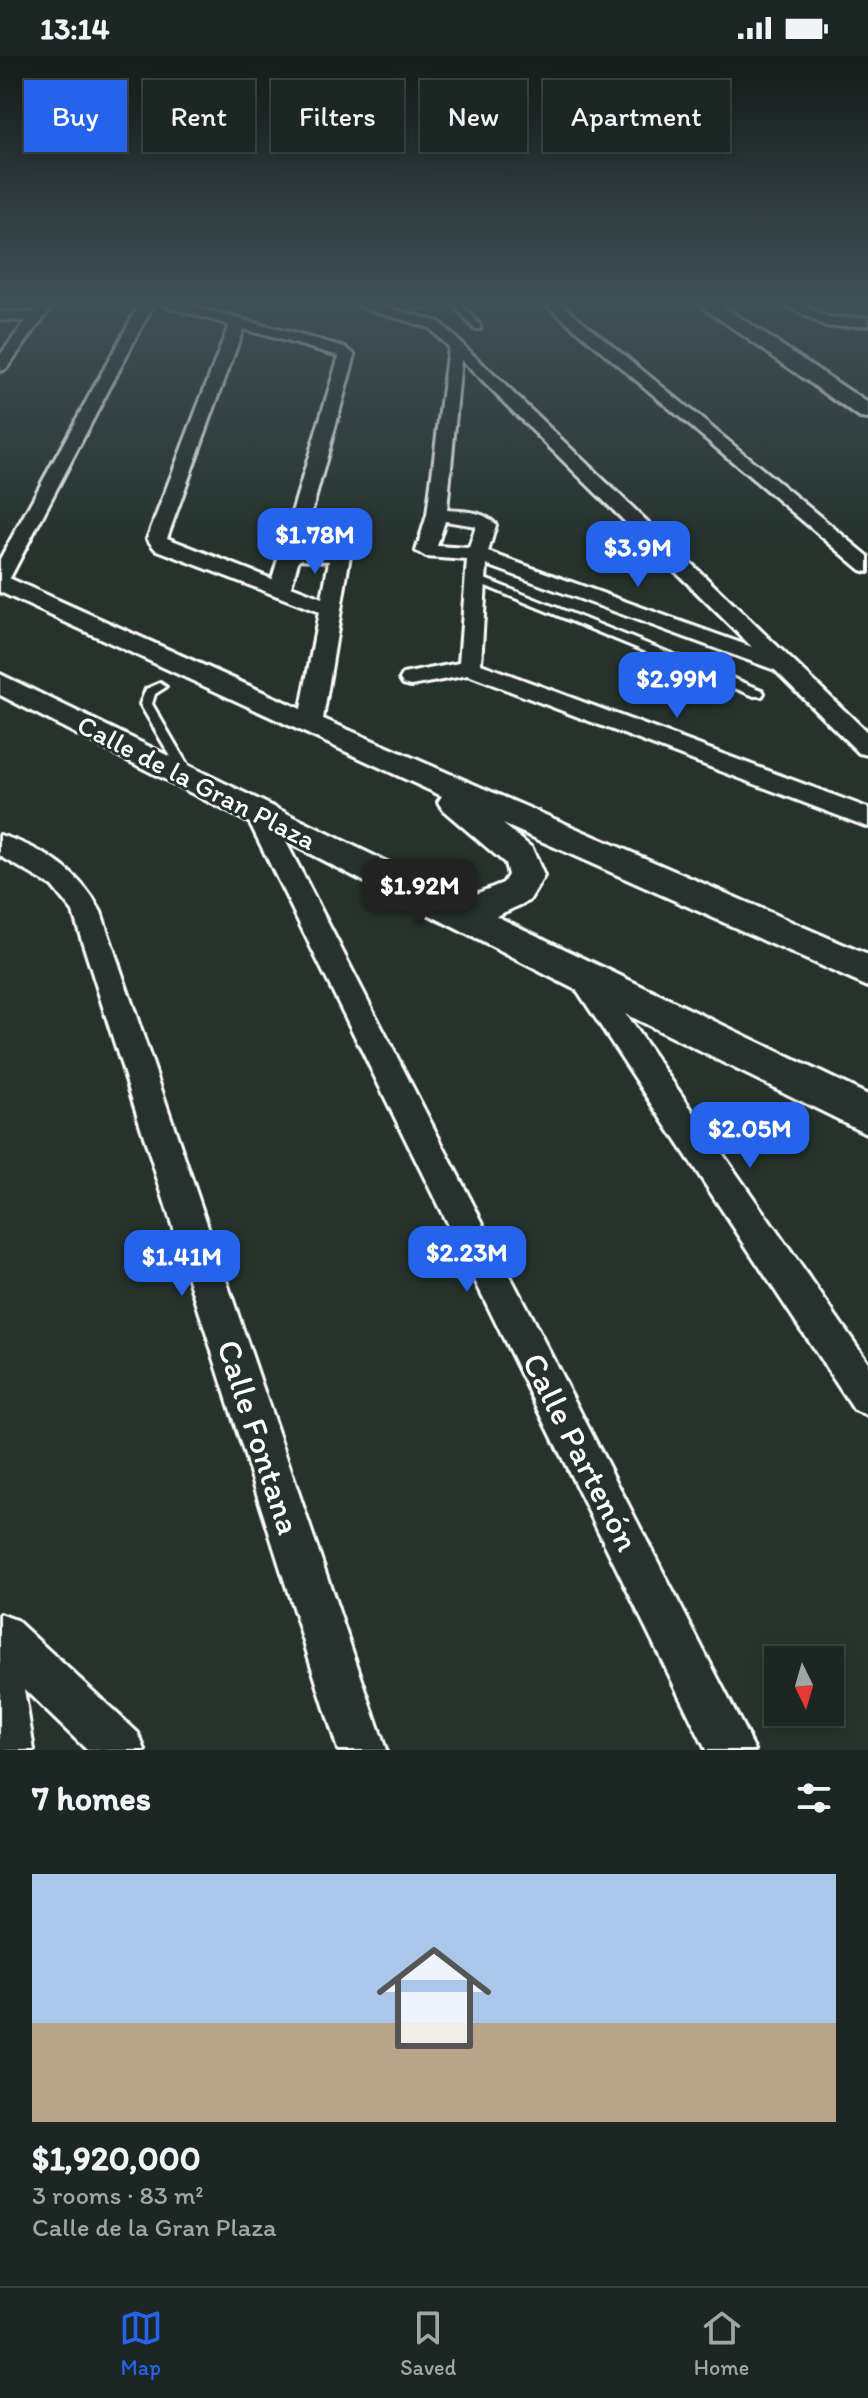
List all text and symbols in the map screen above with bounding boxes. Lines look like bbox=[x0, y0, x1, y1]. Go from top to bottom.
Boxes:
text: 13:14 bbox=[40, 10, 110, 47]
chip: Buy bbox=[24, 80, 127, 152]
chip: Rent bbox=[143, 80, 255, 152]
chip: Filters bbox=[271, 80, 404, 152]
chip: New bbox=[420, 80, 527, 152]
chip: Apartment bbox=[543, 80, 730, 152]
pin: $1.78M bbox=[250, 508, 380, 576]
text: $1.78M bbox=[275, 518, 355, 550]
pin: $3.9M bbox=[582, 521, 694, 589]
text: $3.9M bbox=[604, 531, 672, 563]
pin: $2.99M bbox=[612, 652, 742, 720]
text: $2.99M bbox=[637, 662, 717, 694]
street label: Calle de la Gran Plaza bbox=[72, 707, 322, 857]
pin: $1.92M bbox=[355, 859, 485, 927]
text: $1.92M bbox=[380, 869, 460, 901]
pin: $2.05M bbox=[685, 1102, 815, 1170]
text: $2.05M bbox=[708, 1112, 792, 1144]
pin: $2.23M bbox=[402, 1226, 532, 1294]
pin: $1.41M bbox=[117, 1230, 247, 1298]
text: $2.23M bbox=[426, 1236, 508, 1268]
text: $1.41M bbox=[142, 1240, 222, 1272]
street label: Calle Fontana bbox=[208, 1335, 310, 1539]
street label: Calle Partenón bbox=[513, 1346, 649, 1558]
north arrow bbox=[764, 1646, 844, 1726]
map controls bbox=[764, 1646, 844, 1726]
icon: filters bbox=[792, 1776, 836, 1820]
text: 7 homes bbox=[32, 1778, 151, 1819]
icon: home bbox=[362, 1926, 506, 2070]
text: $1,920,000 bbox=[32, 2138, 201, 2179]
text: 3 rooms · 83 m² bbox=[32, 2179, 204, 2211]
text: Calle de la Gran Plaza bbox=[32, 2211, 277, 2243]
tab: Map bbox=[119, 2306, 163, 2381]
tab: Saved bbox=[400, 2306, 456, 2381]
tab: Home bbox=[694, 2306, 749, 2381]

